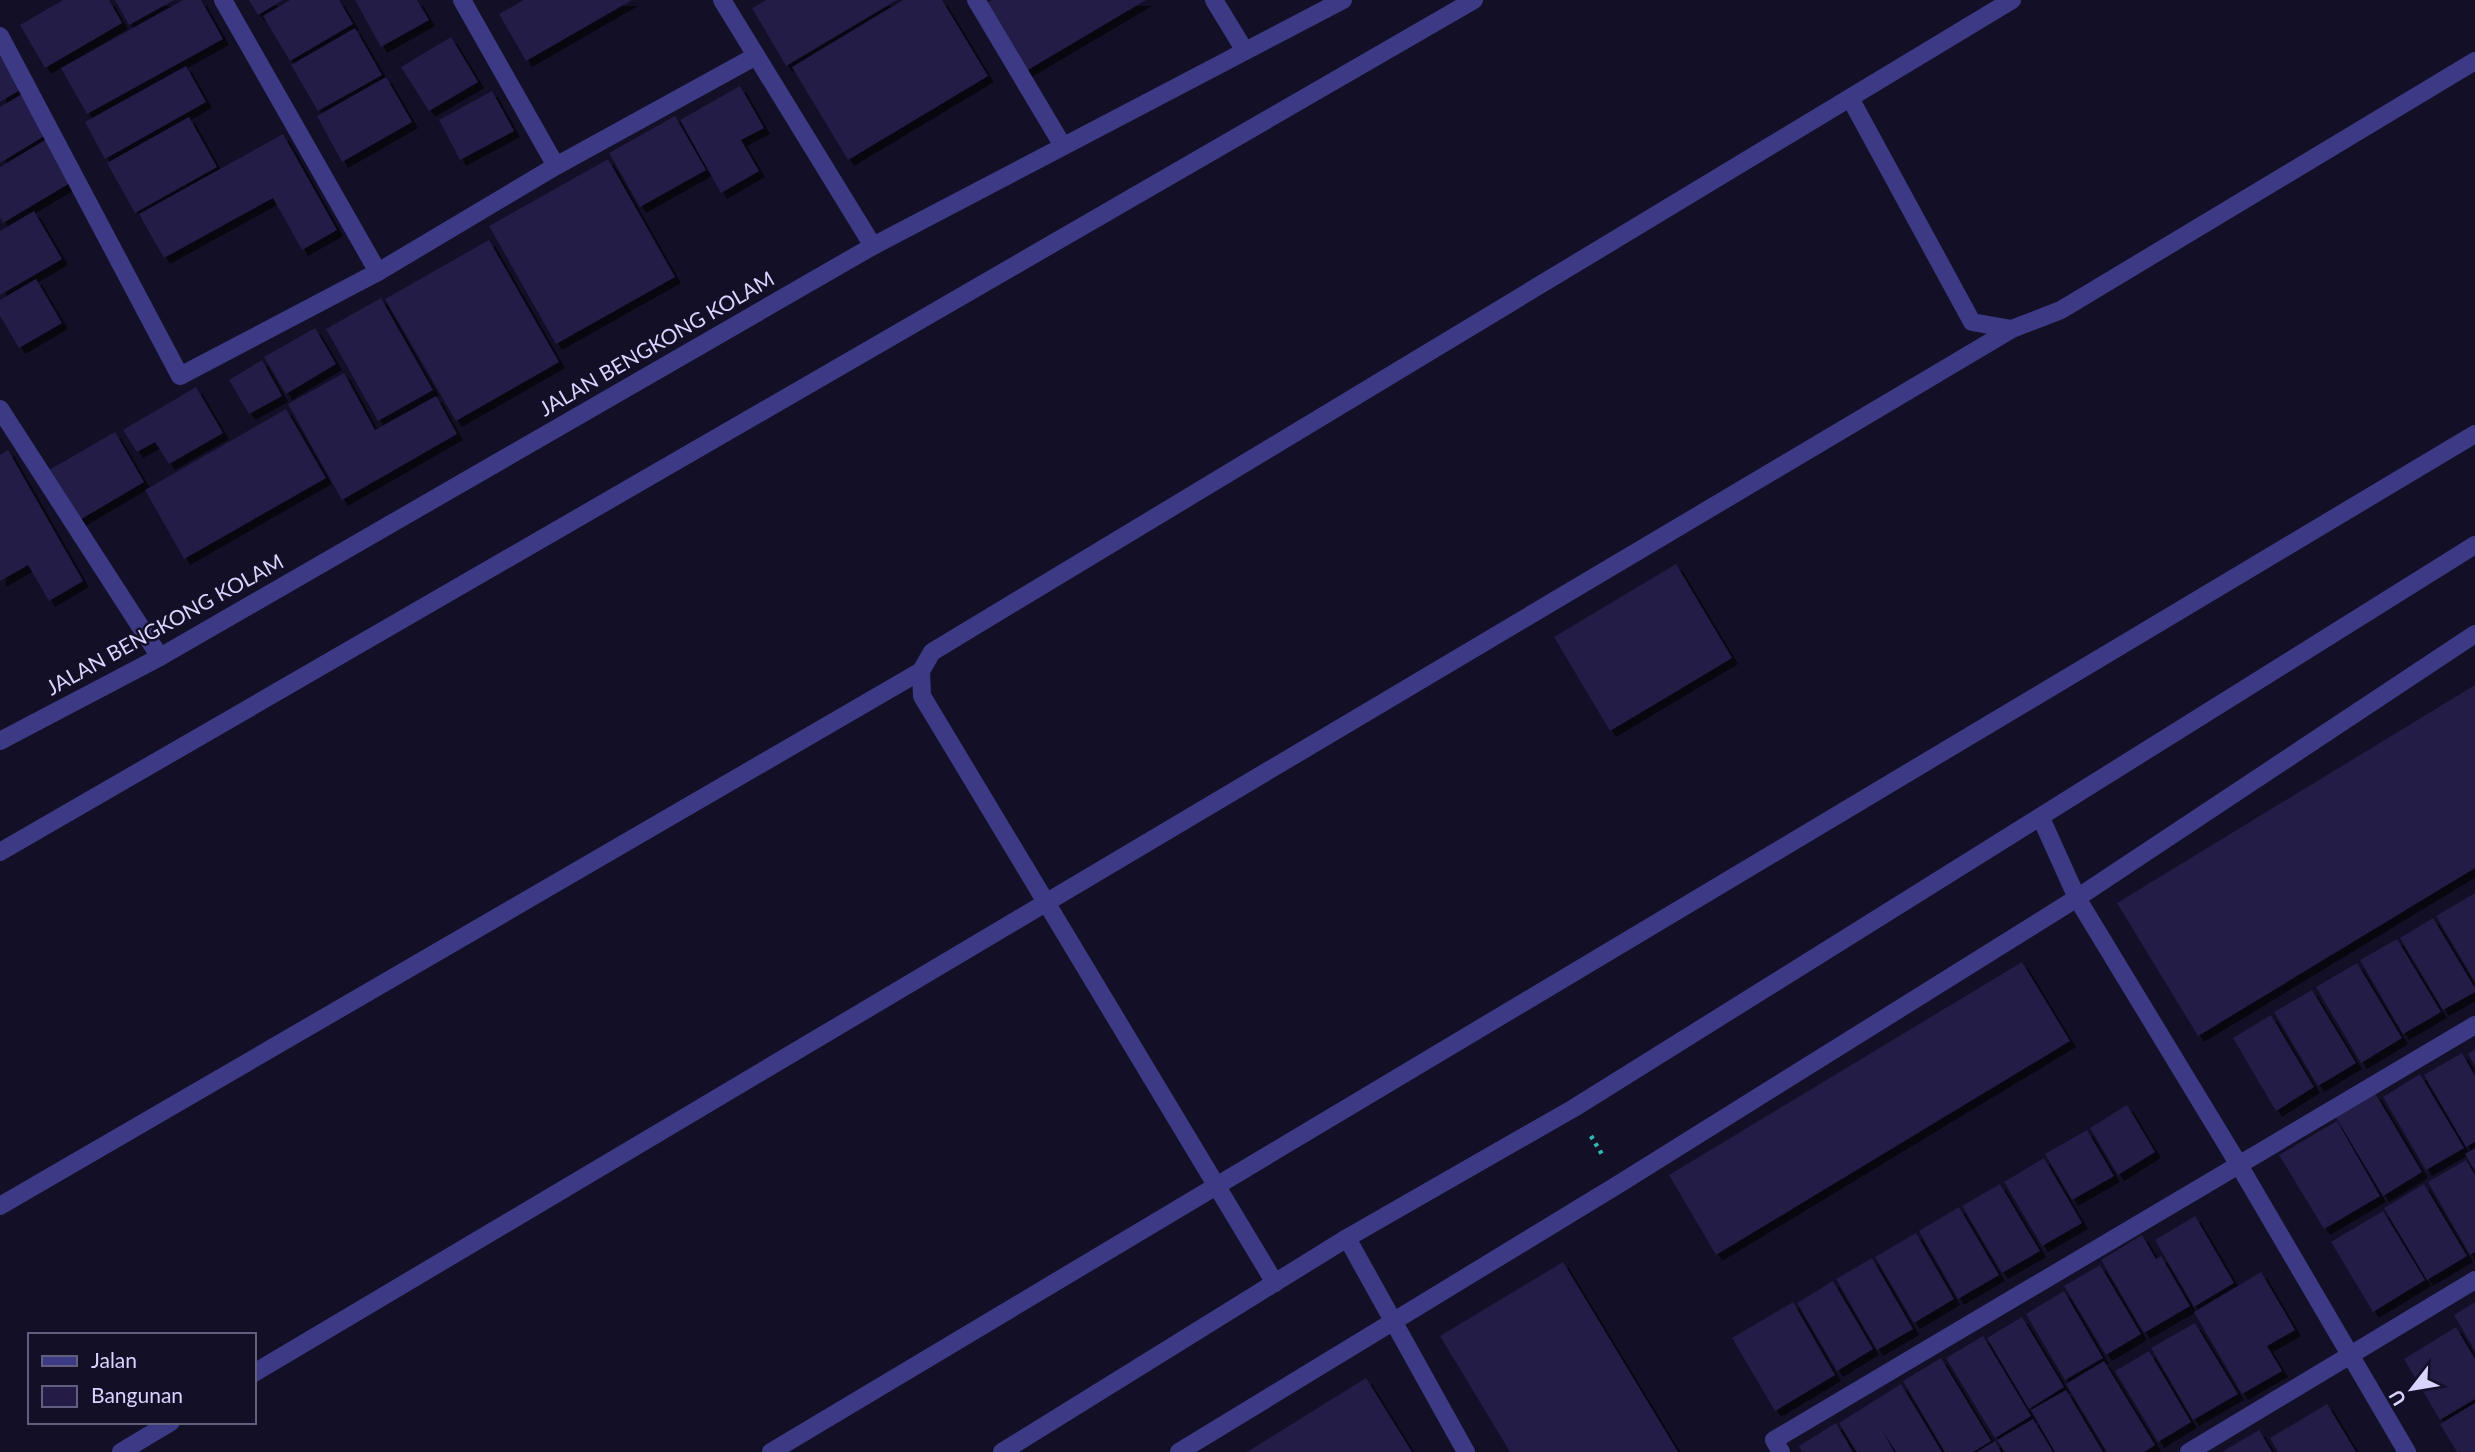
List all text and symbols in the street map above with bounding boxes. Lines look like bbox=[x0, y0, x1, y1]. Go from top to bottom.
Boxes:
street label: JALAN BENGKONG KOLAM bbox=[534, 265, 778, 420]
street label: JALAN BENGKONG KOLAM bbox=[41, 548, 287, 699]
legend bbox=[28, 1333, 256, 1424]
text: Jalan bbox=[91, 1347, 137, 1372]
north arrow bbox=[2377, 1354, 2447, 1424]
text: Bangunan bbox=[91, 1382, 183, 1407]
text: U bbox=[2384, 1386, 2410, 1410]

